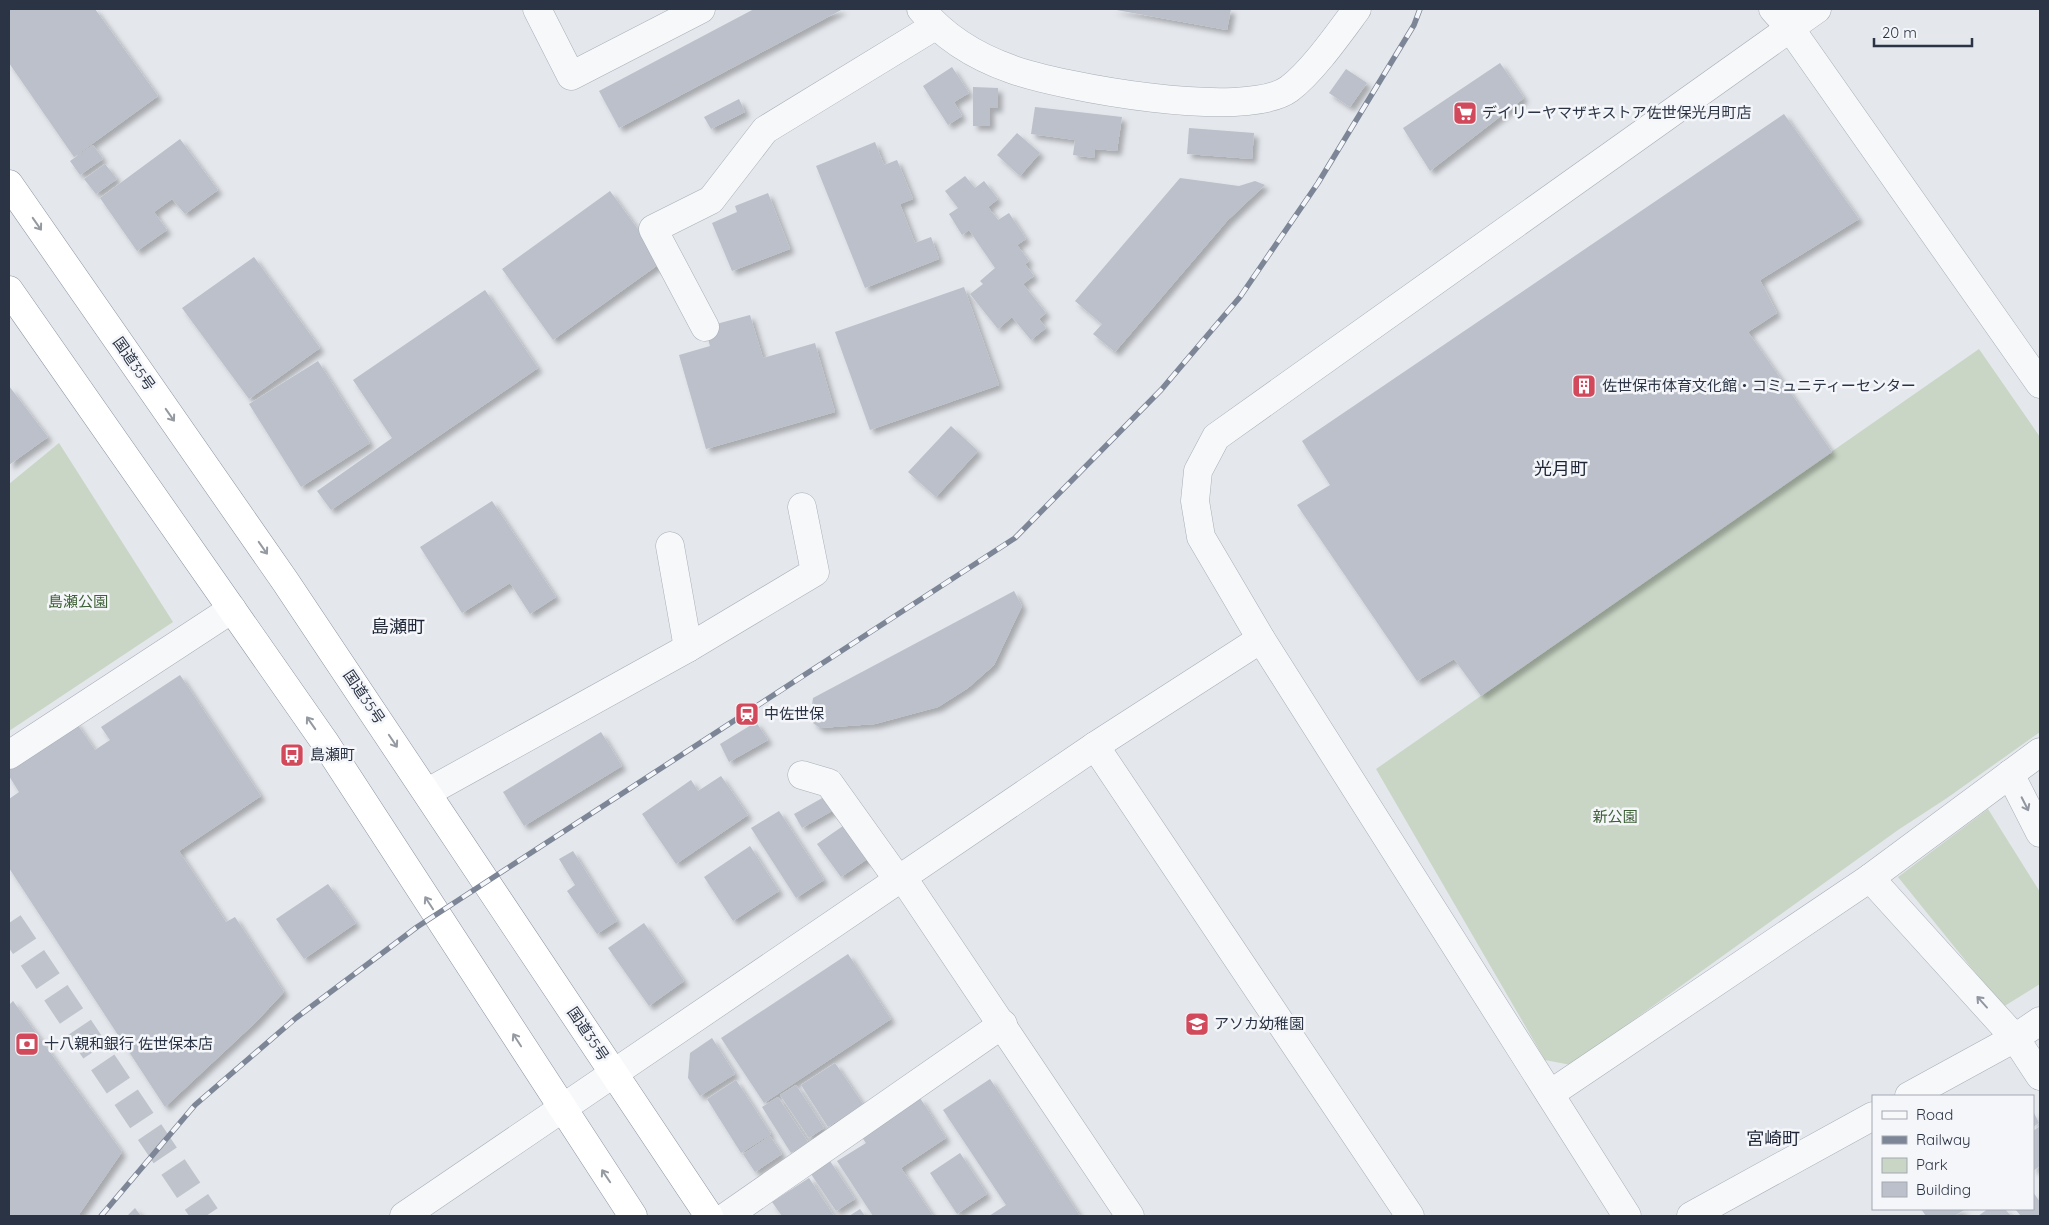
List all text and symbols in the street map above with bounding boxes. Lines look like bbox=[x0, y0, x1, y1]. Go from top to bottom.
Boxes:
scale bar bbox=[1874, 15, 1972, 47]
text: 20 m bbox=[1882, 23, 1917, 42]
supermarket icon: デイリーヤマザキストア佐世保光月町店 bbox=[1452, 100, 1478, 126]
place label: デイリーヤマザキストア佐世保光月町店 bbox=[1482, 103, 1752, 122]
one-way arrow bbox=[32, 217, 42, 231]
street label: 国道35号 bbox=[109, 333, 160, 394]
building icon: 佐世保市体育文化館・コミュニティーセンター bbox=[1571, 373, 1597, 399]
place label: 佐世保市体育文化館・コミュニティーセンター bbox=[1602, 376, 1916, 395]
one-way arrow bbox=[165, 408, 175, 422]
district label: 光月町 bbox=[1534, 457, 1588, 480]
one-way arrow bbox=[258, 541, 268, 555]
park label: 島瀬公園 bbox=[48, 592, 108, 611]
district label: 島瀬町 bbox=[371, 615, 425, 638]
street label: 国道35号 bbox=[339, 666, 389, 727]
station icon: 中佐世保 bbox=[734, 701, 760, 727]
place label: 中佐世保 bbox=[764, 704, 824, 723]
one-way arrow bbox=[306, 716, 316, 730]
one-way arrow bbox=[388, 733, 398, 747]
bus stop icon: 島瀬町 bbox=[279, 742, 305, 768]
place label: 島瀬町 bbox=[310, 745, 355, 764]
one-way arrow bbox=[2021, 796, 2030, 811]
park label: 新公園 bbox=[1592, 807, 1638, 826]
one-way arrow bbox=[423, 897, 433, 911]
one-way arrow bbox=[1976, 995, 1988, 1008]
street label: 国道35号 bbox=[563, 1003, 613, 1064]
school or university icon: アソカ幼稚園 bbox=[1184, 1011, 1210, 1037]
place label: アソカ幼稚園 bbox=[1214, 1014, 1304, 1033]
bank icon: 十八親和銀行 佐世保本店 bbox=[14, 1031, 40, 1057]
one-way arrow bbox=[512, 1033, 522, 1047]
place label: 十八親和銀行 佐世保本店 bbox=[44, 1034, 213, 1053]
legend bbox=[1872, 1095, 2034, 1210]
text: Road bbox=[1916, 1105, 1953, 1124]
district label: 宮崎町 bbox=[1746, 1127, 1800, 1150]
text: Railway bbox=[1916, 1130, 1971, 1149]
text: Park bbox=[1916, 1155, 1948, 1174]
one-way arrow bbox=[601, 1169, 611, 1183]
text: Building bbox=[1916, 1180, 1971, 1199]

